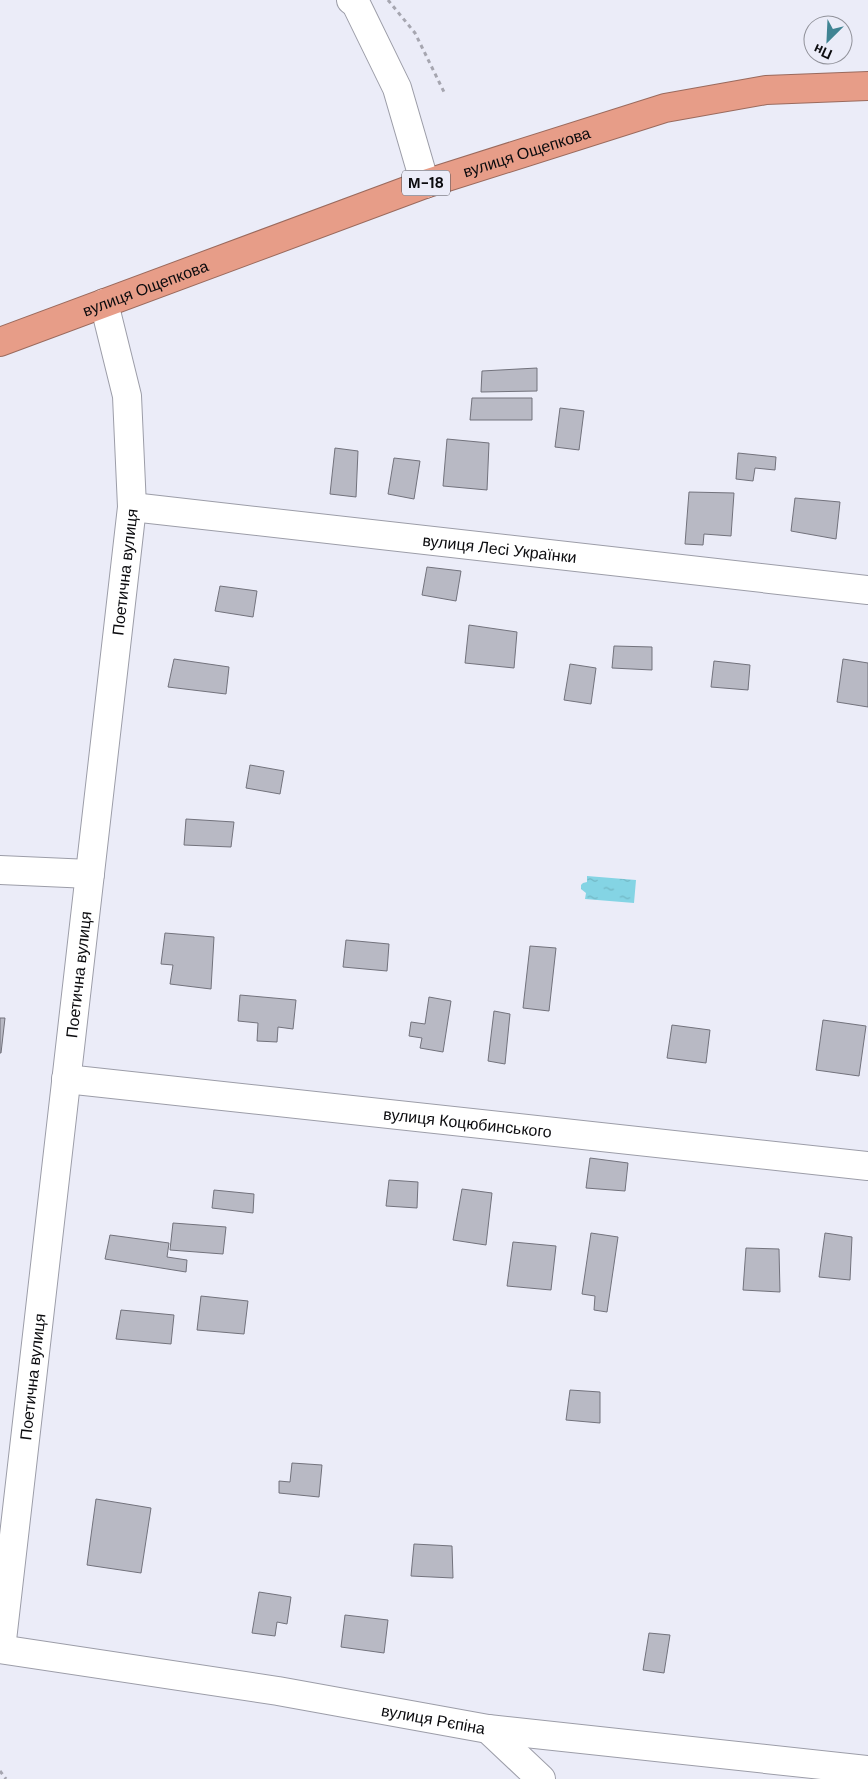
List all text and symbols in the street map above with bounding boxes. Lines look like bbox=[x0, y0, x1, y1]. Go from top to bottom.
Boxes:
north arrow bbox=[803, 15, 853, 65]
text: Пн bbox=[811, 40, 835, 64]
street label: вулиця Ощепкова bbox=[460, 122, 593, 182]
road number: М-18 bbox=[402, 170, 450, 196]
street label: вулиця Ощепкова bbox=[80, 255, 211, 321]
street label: Поетична вулиця bbox=[107, 508, 142, 637]
street label: вулиця Лесі Українки bbox=[422, 529, 578, 568]
street label: Поетична вулиця bbox=[61, 910, 96, 1039]
street label: вулиця Коцюбинського bbox=[382, 1103, 553, 1142]
street label: Поетична вулиця bbox=[15, 1312, 50, 1441]
street label: вулиця Рєпіна bbox=[380, 1699, 487, 1739]

